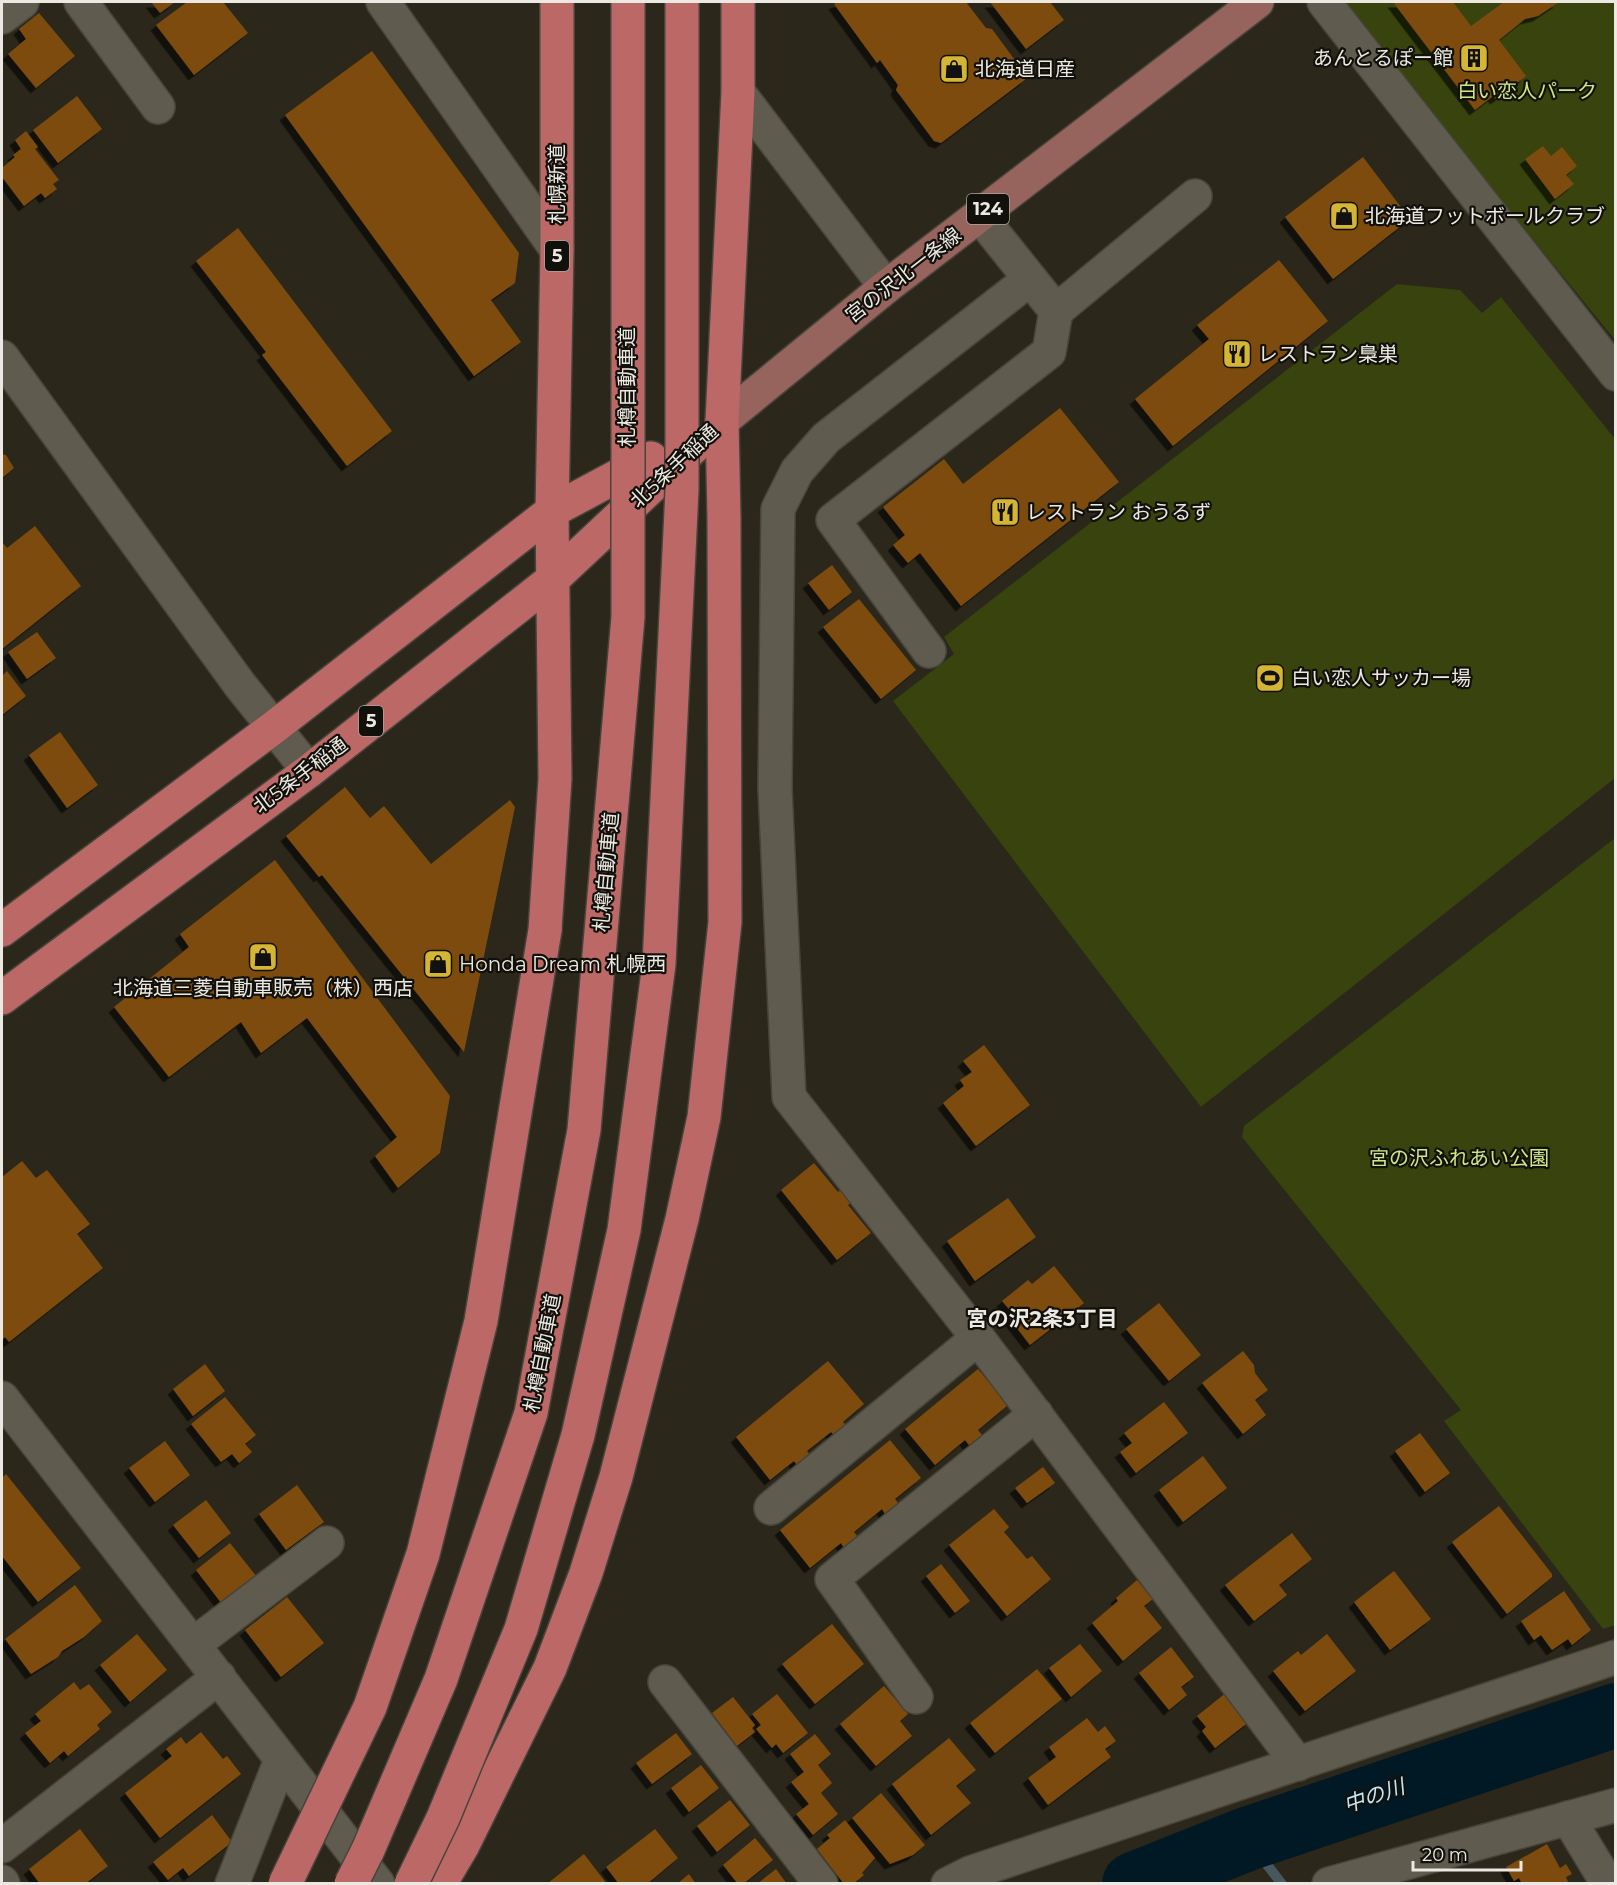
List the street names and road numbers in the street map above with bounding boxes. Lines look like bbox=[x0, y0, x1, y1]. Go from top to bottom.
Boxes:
street label: 札幌新道 bbox=[545, 144, 569, 224]
road number: 124 bbox=[967, 194, 1009, 224]
street label: 宮の沢北一条線 bbox=[840, 222, 966, 328]
road number: 5 bbox=[545, 241, 569, 271]
street label: 札樽自動車道 bbox=[615, 327, 639, 447]
street label: 北5条手稲通 bbox=[625, 419, 723, 513]
road number: 5 bbox=[359, 706, 383, 736]
street label: 北5条手稲通 bbox=[248, 732, 352, 818]
street label: 札樽自動車道 bbox=[589, 811, 623, 933]
street label: 札樽自動車道 bbox=[519, 1292, 565, 1414]

